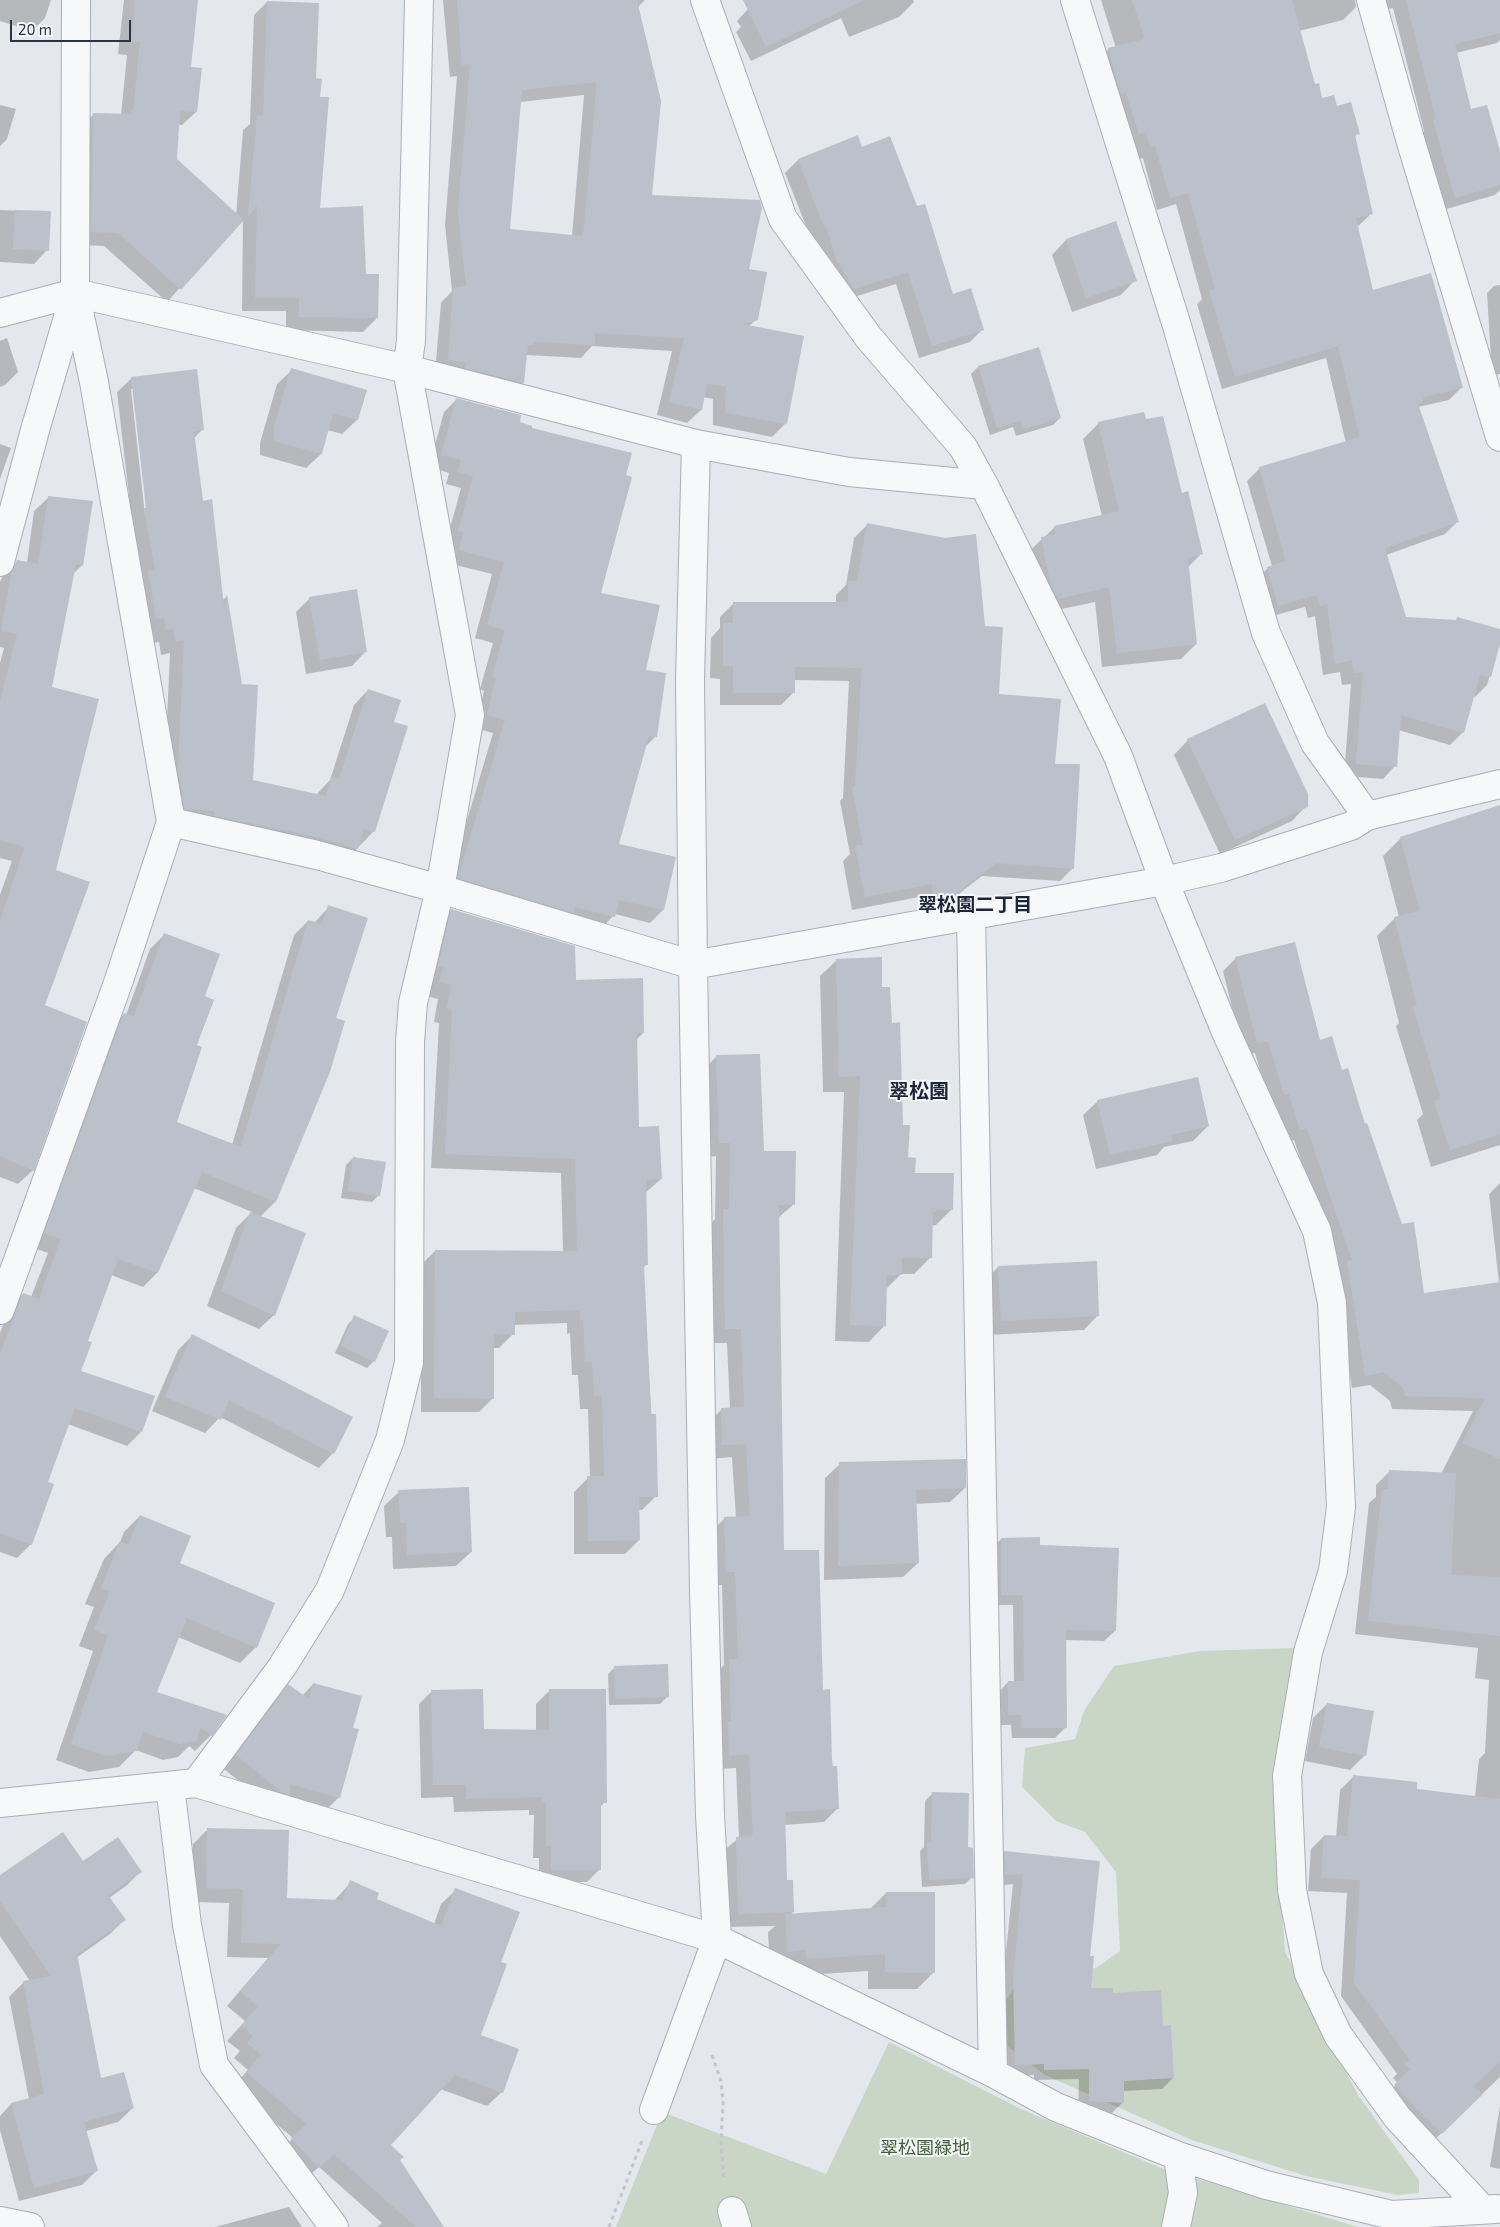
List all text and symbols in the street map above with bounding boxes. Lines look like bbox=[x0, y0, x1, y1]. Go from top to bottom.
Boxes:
scale bar bbox=[12, 10, 134, 42]
text: 20 m bbox=[18, 20, 52, 38]
district label: 翠松園二丁目 bbox=[918, 894, 1032, 916]
district label: 翠松園 bbox=[889, 1079, 949, 1103]
park label: 翠松園緑地 bbox=[880, 2137, 970, 2159]

